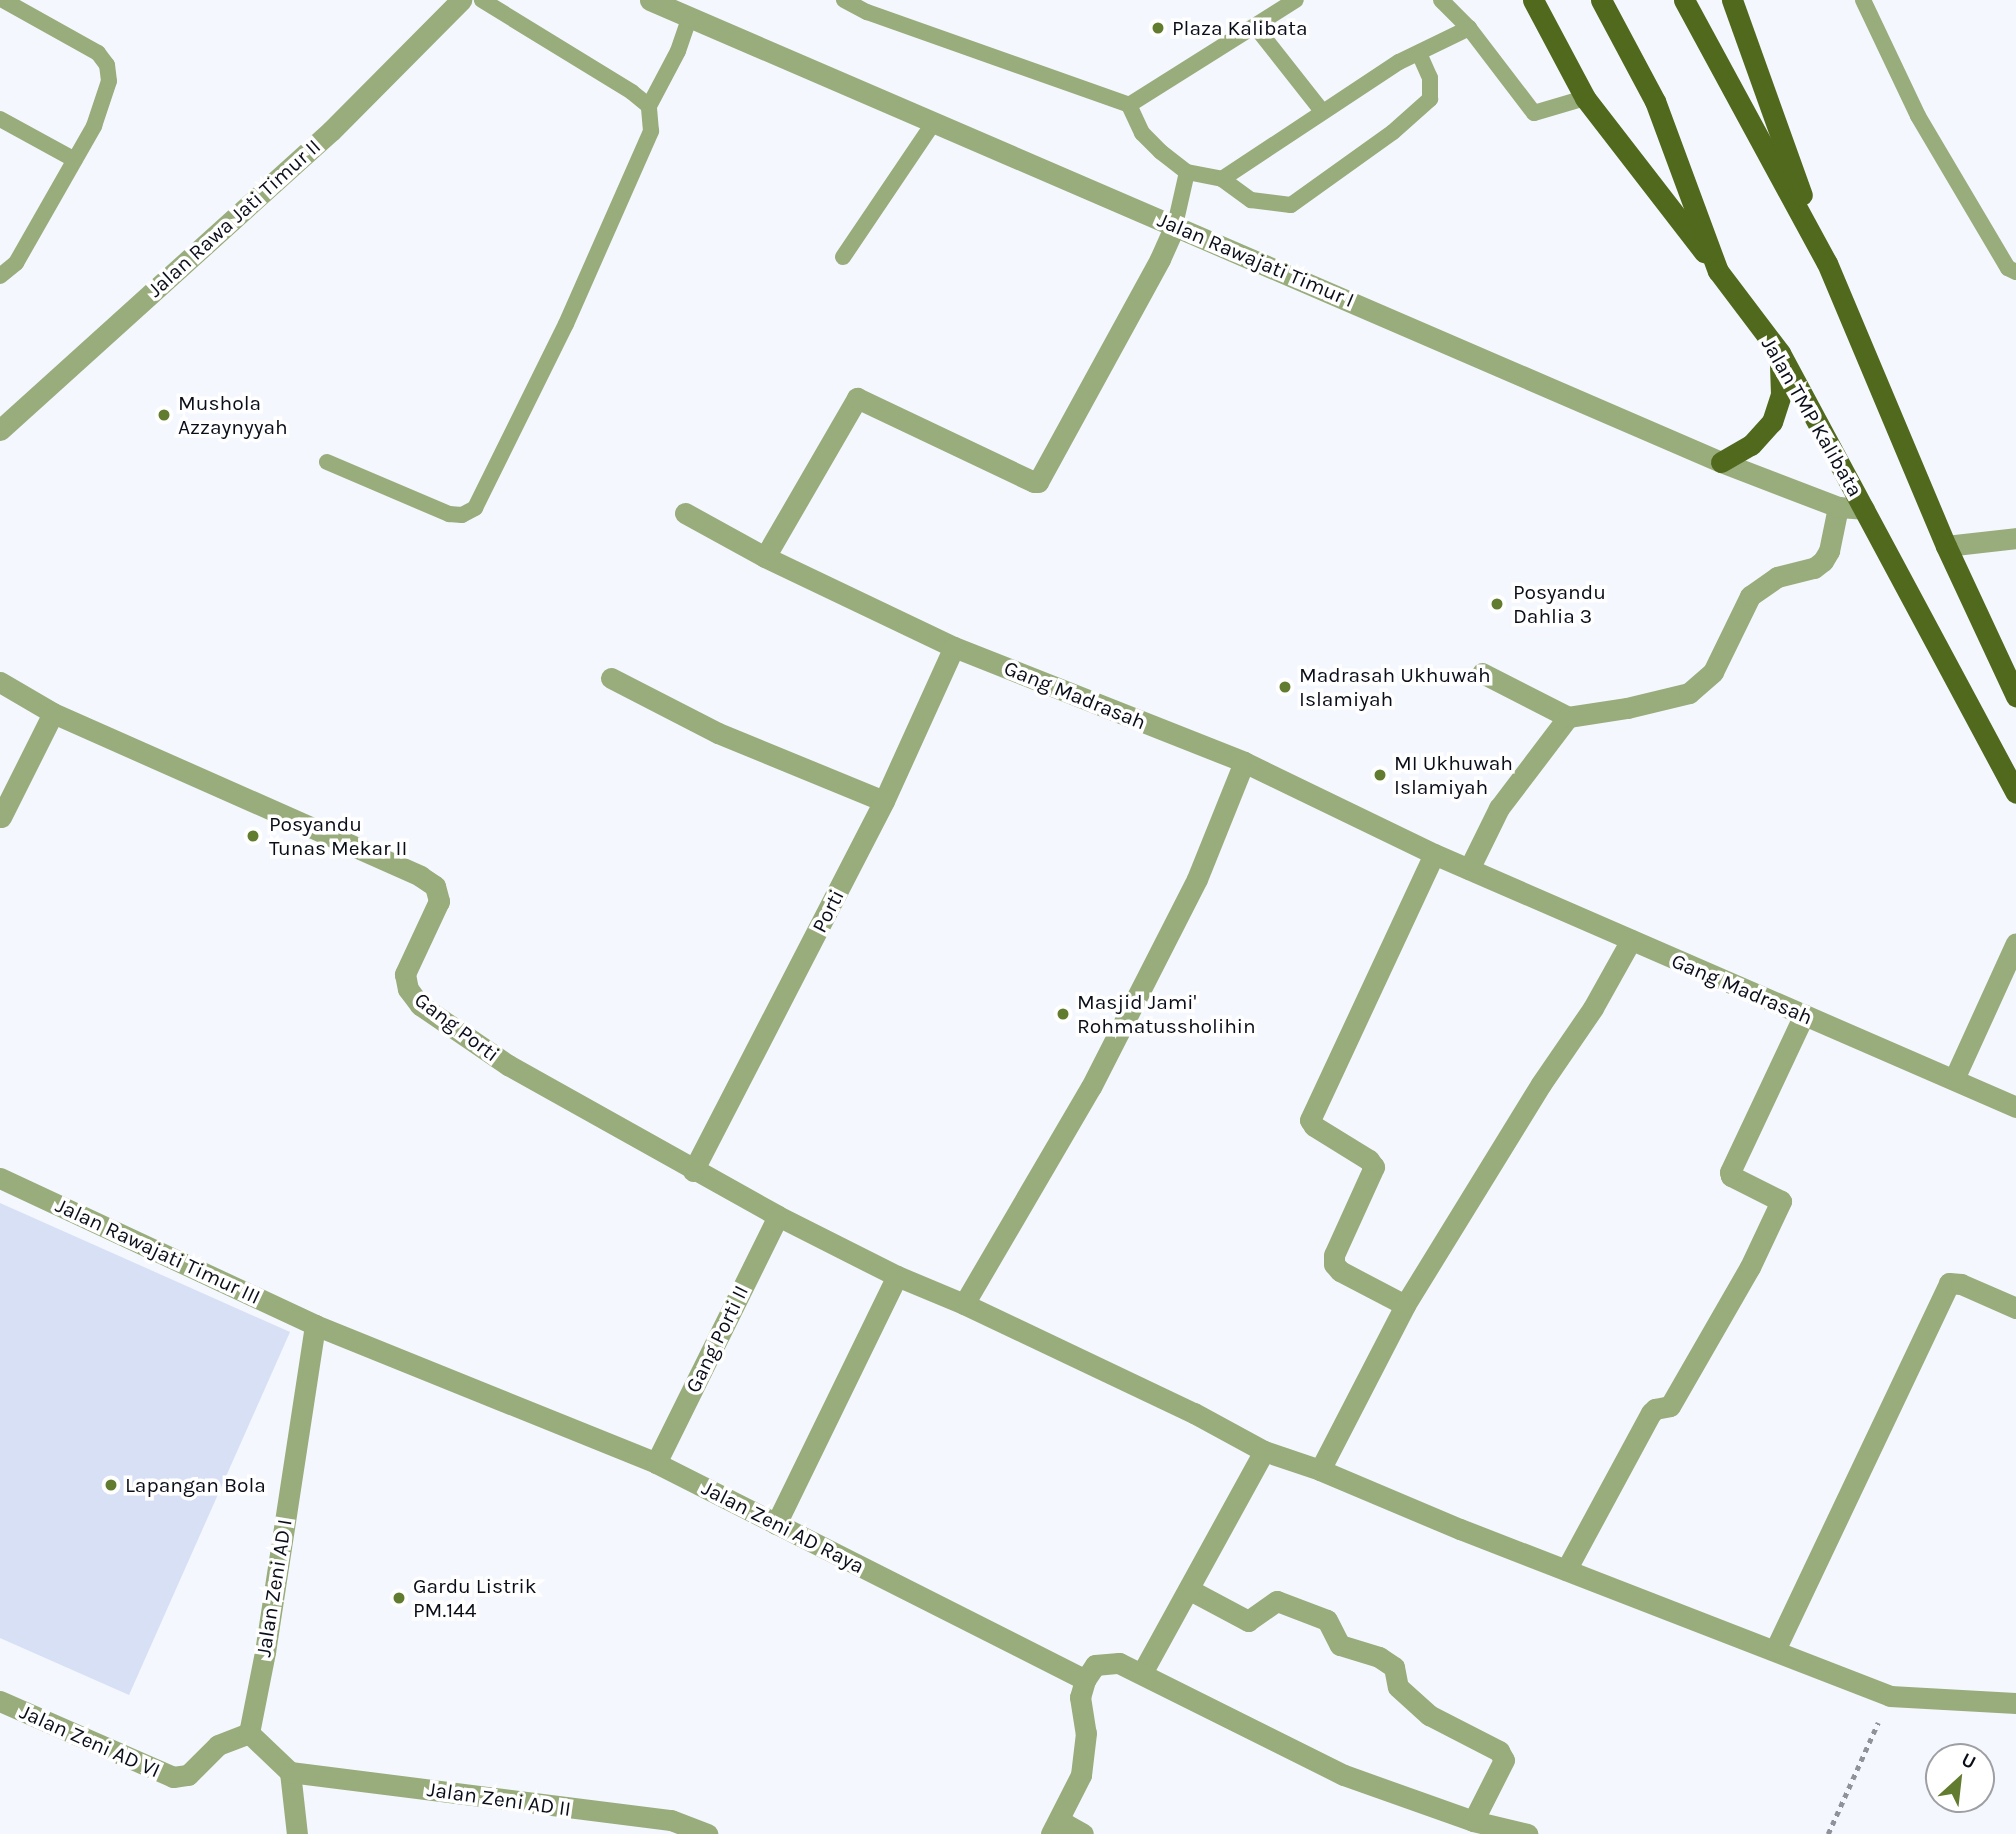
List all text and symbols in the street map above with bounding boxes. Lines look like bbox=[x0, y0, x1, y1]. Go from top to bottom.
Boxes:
place label: Plaza Kalibata bbox=[1172, 15, 1307, 41]
marker: Plaza Kalibata bbox=[1150, 20, 1166, 36]
street label: Jalan Rawa Jati Timur II bbox=[142, 134, 326, 302]
street label: Jalan Rawajati Timur I bbox=[1154, 207, 1358, 313]
street label: Jalan TMP Kalibata bbox=[1756, 333, 1868, 501]
place label: Mushola Azzaynyyah bbox=[178, 390, 288, 440]
marker: Mushola Azzaynyyah bbox=[156, 407, 172, 423]
place label: Posyandu Dahlia 3 bbox=[1513, 579, 1606, 629]
marker: Posyandu Dahlia 3 bbox=[1487, 594, 1507, 614]
street label: Gang Madrasah bbox=[1000, 655, 1150, 735]
place label: Madrasah Ukhuwah Islamiyah bbox=[1299, 662, 1491, 712]
marker: Madrasah Ukhuwah Islamiyah bbox=[1277, 679, 1293, 695]
place label: MI Ukhuwah Islamiyah bbox=[1394, 750, 1513, 800]
marker: MI Ukhuwah Islamiyah bbox=[1372, 767, 1388, 783]
place label: Posyandu Tunas Mekar II bbox=[269, 811, 407, 861]
marker: Posyandu Tunas Mekar II bbox=[243, 826, 263, 846]
street label: Porti bbox=[807, 885, 849, 937]
street label: Gang Madrasah bbox=[1668, 948, 1816, 1030]
street label: Gang Porti bbox=[410, 987, 504, 1067]
place label: Masjid Jami' Rohmatussholihin bbox=[1077, 989, 1256, 1039]
marker: Masjid Jami' Rohmatussholihin bbox=[1055, 1006, 1071, 1022]
street label: Jalan Rawajati Timur III bbox=[52, 1192, 264, 1310]
street label: Gang Porti II bbox=[680, 1281, 754, 1397]
place label: Lapangan Bola bbox=[125, 1472, 266, 1498]
street label: Jalan Zeni AD Raya bbox=[698, 1475, 868, 1579]
marker: Lapangan Bola bbox=[103, 1477, 119, 1493]
street label: Jalan Zeni AD I bbox=[251, 1517, 297, 1659]
place label: Gardu Listrik PM.144 bbox=[413, 1573, 537, 1623]
marker: Gardu Listrik PM.144 bbox=[391, 1590, 407, 1606]
street label: Jalan Zeni AD VI bbox=[16, 1699, 164, 1783]
north arrow bbox=[1925, 1743, 1995, 1813]
text: U bbox=[1958, 1748, 1979, 1774]
street label: Jalan Zeni AD II bbox=[425, 1776, 573, 1822]

